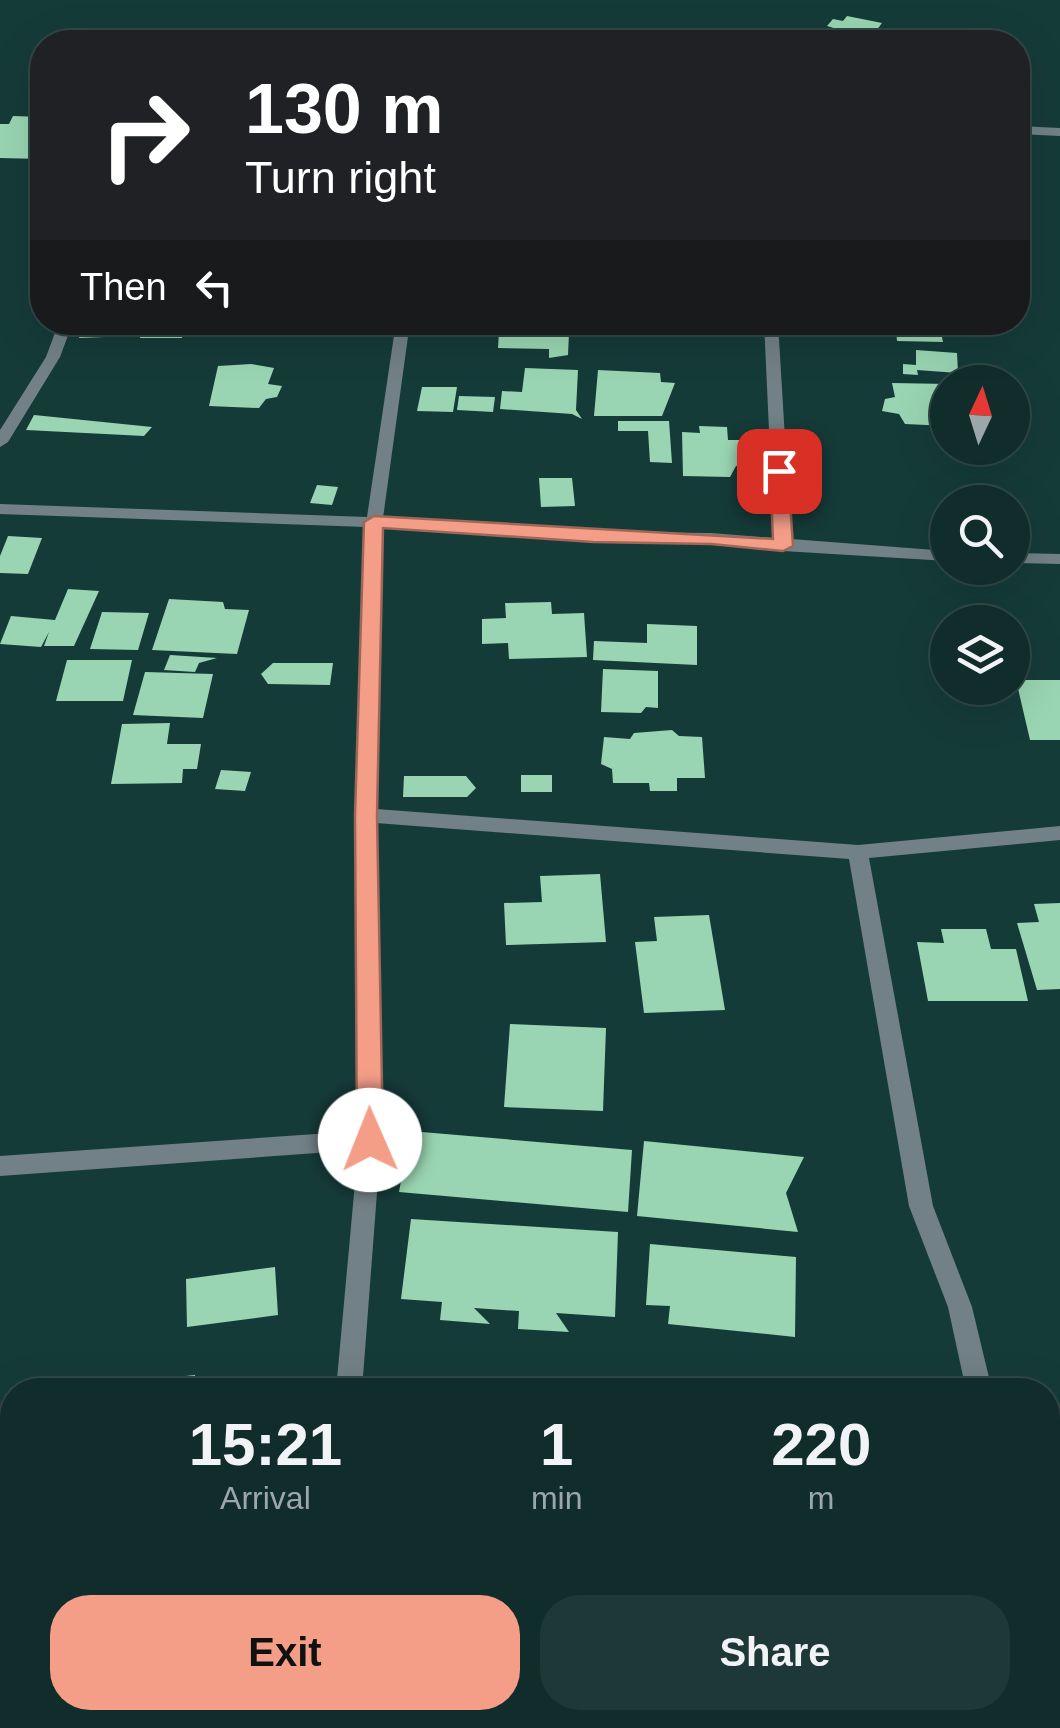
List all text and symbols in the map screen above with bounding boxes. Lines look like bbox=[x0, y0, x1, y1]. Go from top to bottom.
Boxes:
icon: right bbox=[80, 70, 210, 200]
text: 130 m bbox=[245, 70, 443, 148]
text: Turn right bbox=[245, 152, 436, 203]
icon: left bbox=[187, 260, 242, 315]
text: Then bbox=[80, 266, 167, 308]
north arrow bbox=[930, 365, 1030, 465]
map controls bbox=[930, 365, 1030, 705]
pin bbox=[737, 429, 822, 514]
icon: arrive bbox=[752, 444, 807, 499]
button: search bbox=[930, 485, 1030, 585]
button: layers bbox=[930, 605, 1030, 705]
position arrow bbox=[318, 1088, 422, 1192]
text: 15:21 bbox=[189, 1411, 342, 1478]
text: 1 bbox=[540, 1411, 573, 1478]
text: 220 bbox=[771, 1411, 871, 1478]
text: Arrival bbox=[220, 1480, 311, 1516]
text: min bbox=[531, 1480, 582, 1516]
text: m bbox=[808, 1480, 835, 1516]
button: Exit bbox=[50, 1595, 520, 1710]
button: Share bbox=[540, 1595, 1010, 1710]

